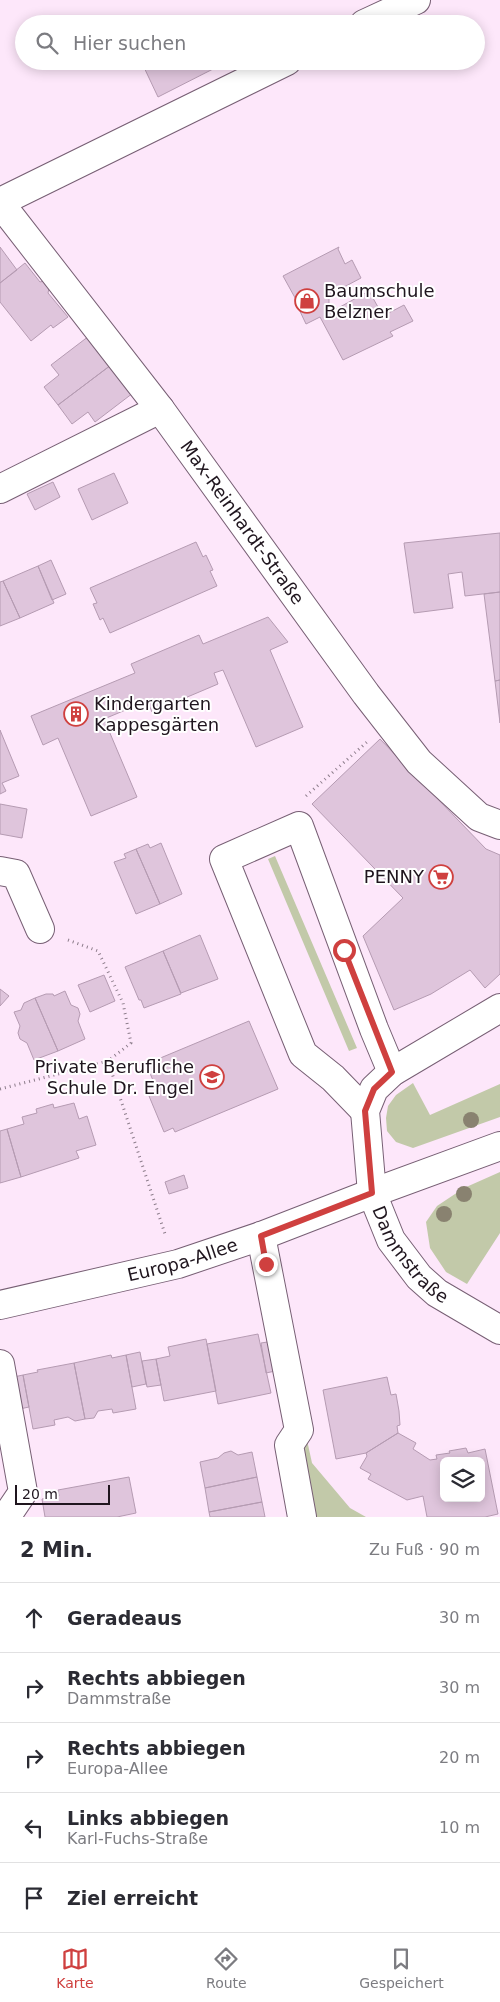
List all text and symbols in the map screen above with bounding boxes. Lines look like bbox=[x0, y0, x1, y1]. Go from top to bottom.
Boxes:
search box bbox=[15, 15, 485, 70]
icon: search bbox=[33, 29, 61, 57]
text: Hier suchen bbox=[73, 32, 186, 54]
place label: Baumschule Belzner bbox=[324, 280, 435, 322]
shop icon: Baumschule Belzner bbox=[294, 288, 320, 314]
street label: Max-Reinhardt-Straße bbox=[176, 436, 309, 608]
place label: Kindergarten Kappesgärten bbox=[94, 693, 219, 735]
building icon: Kindergarten Kappesgärten bbox=[63, 701, 89, 727]
supermarket icon: PENNY bbox=[428, 864, 454, 890]
place label: PENNY bbox=[364, 866, 425, 887]
route start bbox=[333, 939, 356, 962]
place label: Private Berufliche Schule Dr. Engel bbox=[35, 1056, 194, 1098]
school or university icon: Private Berufliche Schule Dr. Engel bbox=[199, 1064, 225, 1090]
street label: Dammstraße bbox=[368, 1203, 452, 1307]
street label: Europa-Allee bbox=[125, 1234, 240, 1285]
route end bbox=[255, 1253, 278, 1276]
map controls bbox=[440, 1457, 485, 1502]
button: layers bbox=[440, 1457, 485, 1502]
scale bar bbox=[15, 1482, 110, 1505]
text: 20 m bbox=[22, 1486, 58, 1502]
text: 2 Min. bbox=[20, 1538, 93, 1562]
text: Zu Fuß · 90 m bbox=[369, 1540, 480, 1559]
icon: ahead bbox=[20, 1604, 48, 1632]
text: Geradeaus bbox=[67, 1607, 182, 1629]
text: 30 m bbox=[439, 1608, 480, 1627]
text: Rechts abbiegen bbox=[67, 1667, 246, 1689]
icon: right bbox=[20, 1674, 48, 1702]
text: 30 m bbox=[439, 1678, 480, 1697]
text: Dammstraße bbox=[67, 1689, 171, 1708]
text: Rechts abbiegen bbox=[67, 1737, 246, 1759]
icon: right bbox=[20, 1744, 48, 1772]
text: 20 m bbox=[439, 1748, 480, 1767]
text: Europa-Allee bbox=[67, 1759, 168, 1778]
text: Links abbiegen bbox=[67, 1807, 229, 1829]
icon: left bbox=[20, 1814, 48, 1842]
text: 10 m bbox=[439, 1818, 480, 1837]
text: Karl-Fuchs-Straße bbox=[67, 1829, 208, 1848]
icon: arrive bbox=[20, 1884, 48, 1912]
text: Ziel erreicht bbox=[67, 1887, 198, 1909]
tab: Karte bbox=[56, 1945, 94, 1991]
tab: Route bbox=[206, 1945, 247, 1991]
tab: Gespeichert bbox=[359, 1945, 444, 1991]

